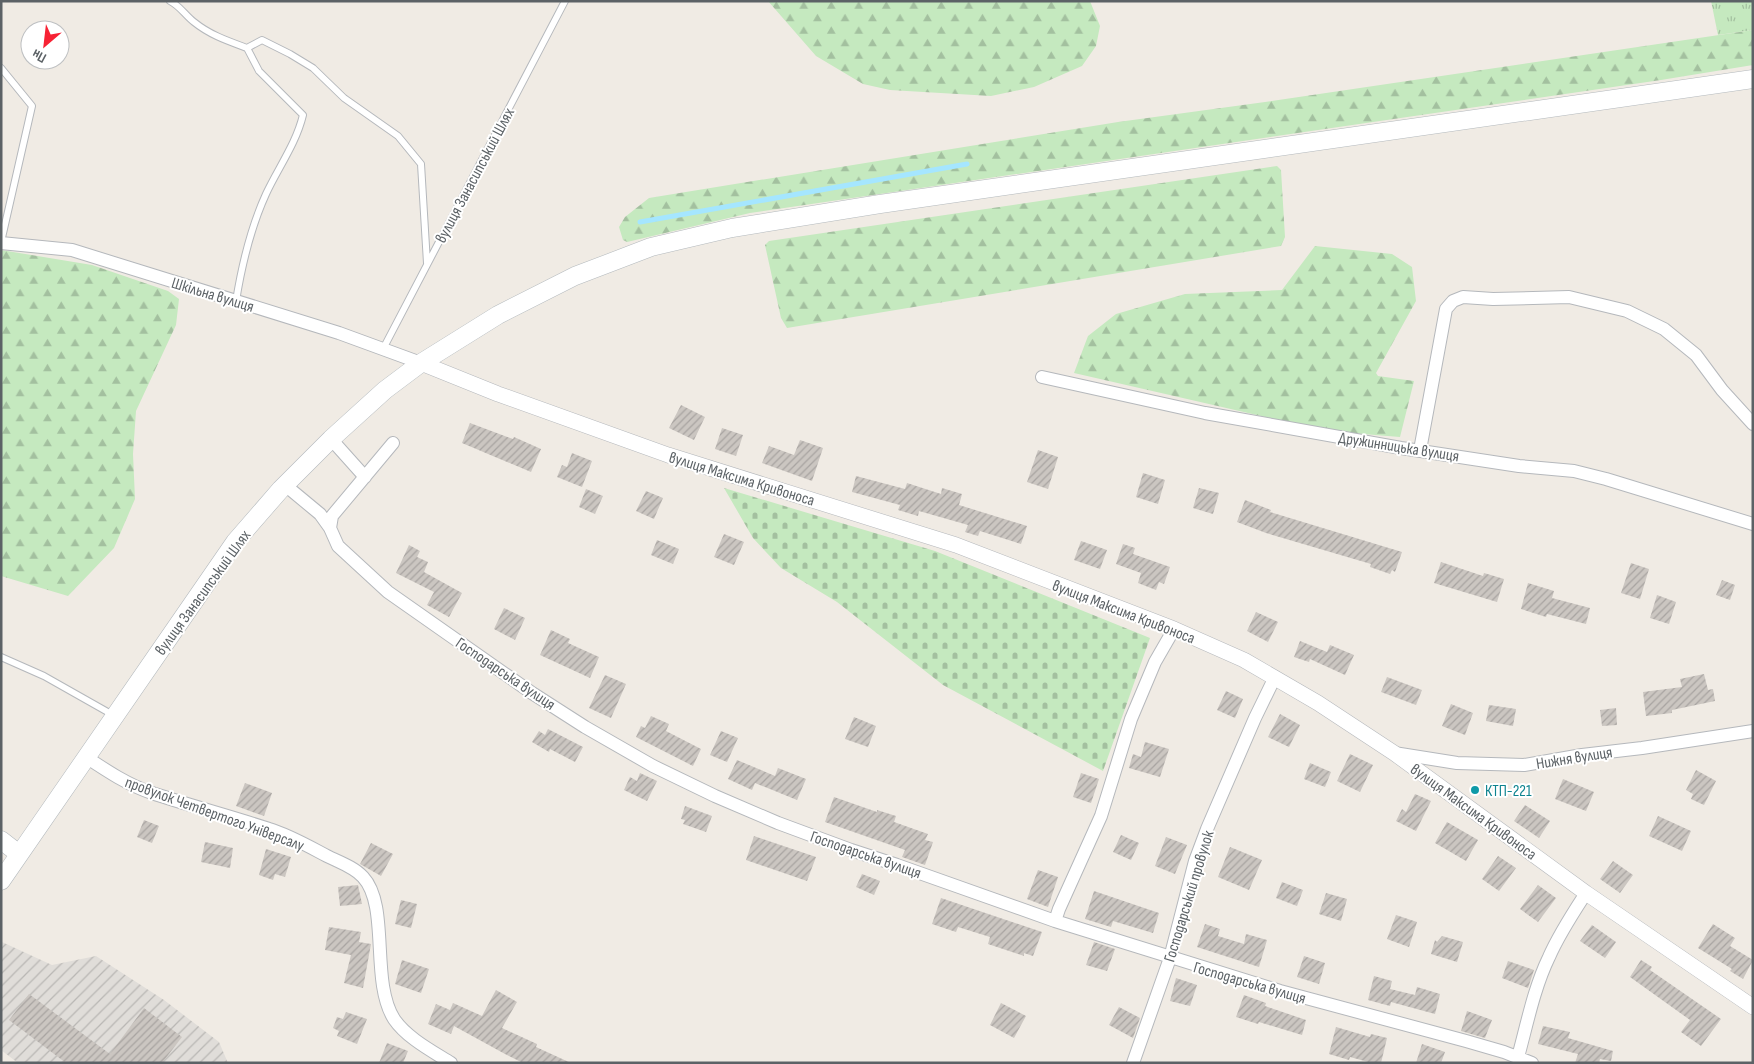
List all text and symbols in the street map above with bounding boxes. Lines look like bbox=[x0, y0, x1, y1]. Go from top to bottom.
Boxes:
north arrow bbox=[20, 20, 70, 70]
text: Пн bbox=[29, 45, 49, 67]
street label: вулиця Занасипський Шлях bbox=[432, 105, 519, 246]
street label: Шкільна вулиця bbox=[169, 274, 256, 317]
street label: Дружинницька вулиця bbox=[1337, 429, 1460, 466]
street label: вулиця Максима Кривоноса bbox=[667, 448, 817, 511]
street label: вулиця Занасипський Шлях bbox=[151, 527, 255, 659]
street label: вулиця Максима Кривоноса bbox=[1050, 576, 1197, 648]
street label: Господарська вулиця bbox=[452, 634, 559, 715]
street label: Нижня вулиця bbox=[1535, 743, 1614, 774]
street label: вулиця Максима Кривоноса bbox=[1406, 760, 1540, 864]
street label: провулок Четвертого Універсалу bbox=[122, 773, 307, 856]
place label: КТП-221 bbox=[1485, 782, 1532, 801]
marker: КТП-221 bbox=[1469, 784, 1481, 796]
street label: Господарська вулиця bbox=[808, 828, 923, 883]
street label: Господарський провулок bbox=[1160, 828, 1219, 964]
street label: Господарська вулиця bbox=[1191, 958, 1308, 1009]

